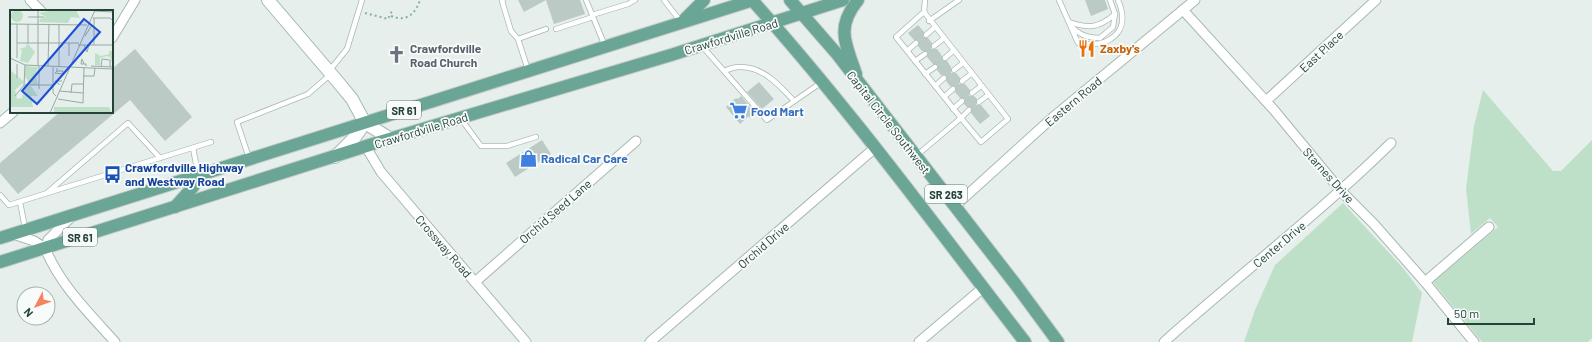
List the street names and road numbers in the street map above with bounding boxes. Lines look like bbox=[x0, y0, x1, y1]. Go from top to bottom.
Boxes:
street label: Crawfordville Road bbox=[683, 15, 779, 57]
street label: East Place bbox=[1296, 27, 1346, 75]
street label: Capital Circle Southwest bbox=[844, 68, 934, 176]
street label: Eastern Road bbox=[1042, 73, 1104, 129]
road number: SR 61 bbox=[387, 101, 421, 119]
street label: Crawfordville Road bbox=[373, 109, 469, 151]
street label: Starnes Drive bbox=[1301, 145, 1357, 205]
street label: Orchid Seed Lane bbox=[516, 176, 594, 246]
road number: SR 263 bbox=[925, 185, 967, 203]
street label: Crossway Road bbox=[413, 212, 475, 280]
street label: Center Drive bbox=[1250, 218, 1308, 270]
street label: Orchid Drive bbox=[735, 219, 791, 271]
road number: SR 61 bbox=[63, 228, 97, 246]

